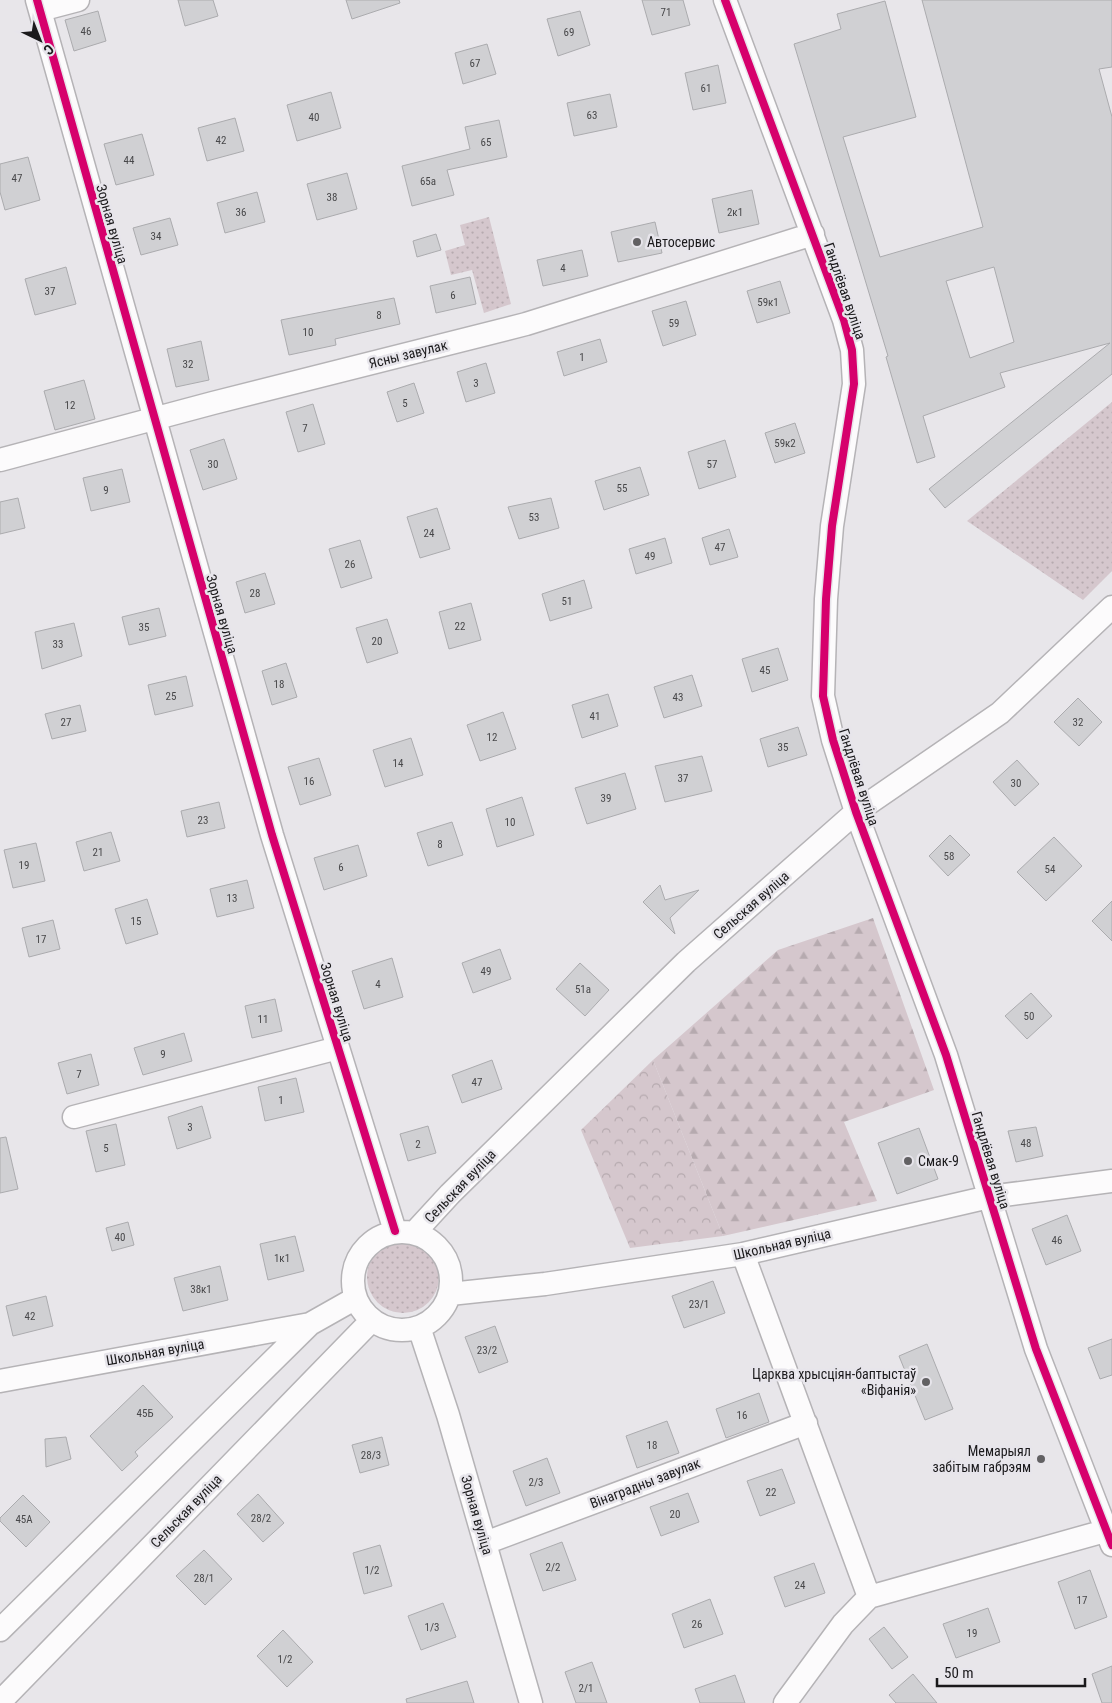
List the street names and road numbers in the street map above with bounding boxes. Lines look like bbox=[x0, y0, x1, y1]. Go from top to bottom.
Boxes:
street label: Зорная вуліца bbox=[93, 182, 131, 266]
street label: Гандлёвая вуліца bbox=[821, 241, 869, 341]
street label: Ясны завулак bbox=[367, 336, 449, 371]
street label: Зорная вуліца bbox=[203, 572, 241, 656]
street label: Гандлёвая вуліца bbox=[836, 726, 882, 828]
street label: Сельская вуліца bbox=[710, 868, 792, 942]
street label: Зорная вуліца bbox=[317, 960, 357, 1044]
street label: Гандлёвая вуліца bbox=[969, 1109, 1013, 1211]
street label: Сельская вуліца bbox=[421, 1146, 499, 1226]
street label: Школьная вуліца bbox=[732, 1225, 832, 1263]
street label: Школьная вуліца bbox=[105, 1335, 205, 1369]
street label: Вінаградны завулак bbox=[588, 1454, 703, 1511]
street label: Сельская вуліца bbox=[147, 1471, 225, 1551]
street label: Зорная вуліца bbox=[458, 1473, 496, 1557]

